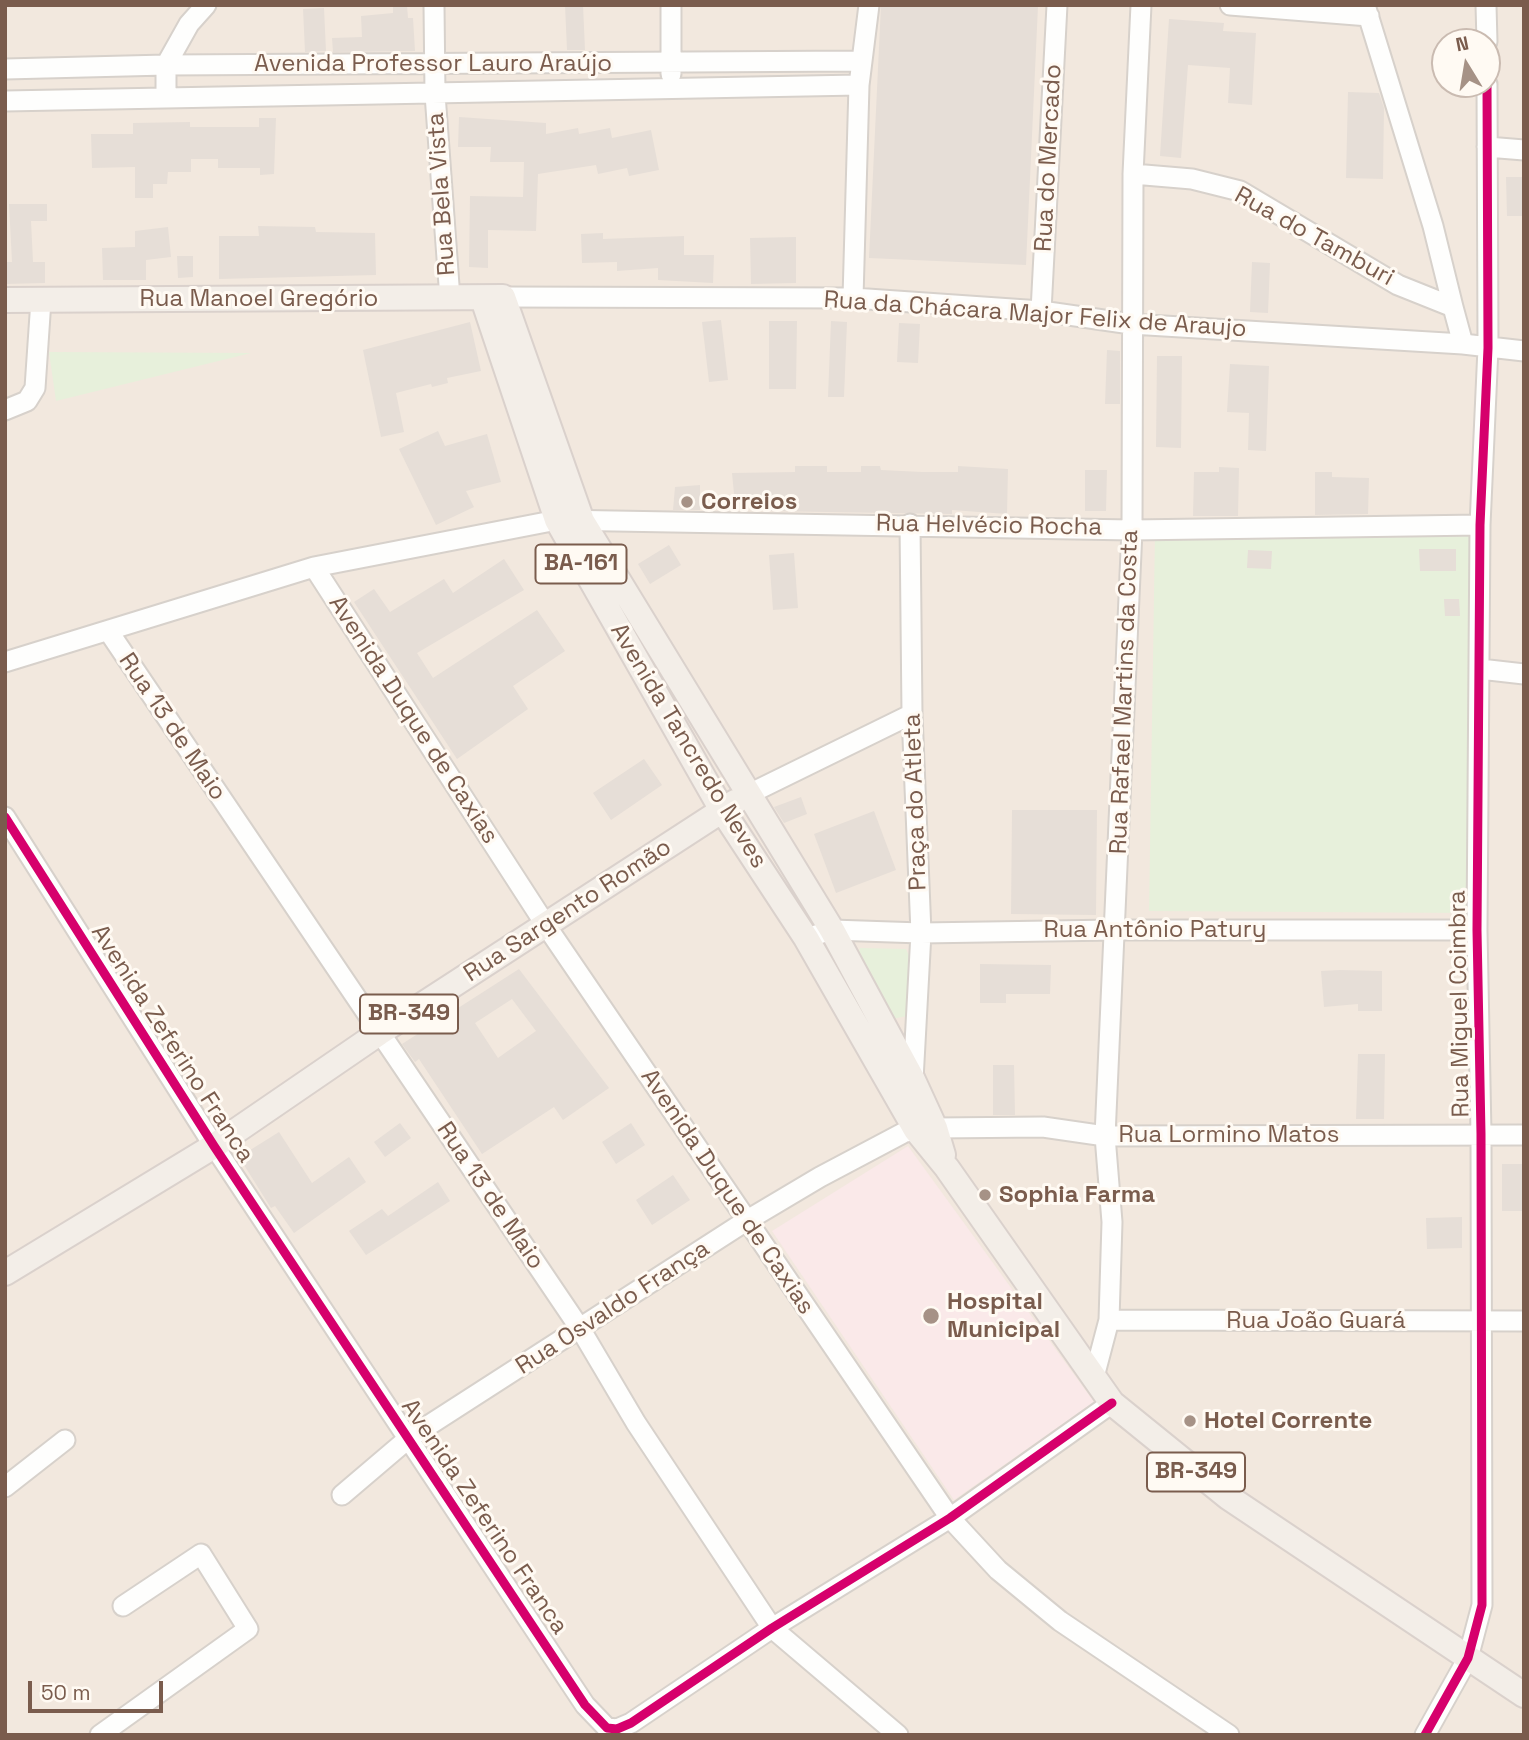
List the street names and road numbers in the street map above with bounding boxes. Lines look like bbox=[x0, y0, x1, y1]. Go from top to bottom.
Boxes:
street label: Avenida Professor Lauro Araújo bbox=[254, 50, 612, 78]
street label: Rua do Mercado bbox=[1030, 63, 1068, 253]
street label: Rua Bela Vista bbox=[422, 111, 462, 277]
street label: Rua do Tamburi bbox=[1229, 181, 1399, 293]
street label: Rua Manoel Gregório bbox=[140, 285, 378, 313]
street label: Rua da Chácara Major Felix de Araujo bbox=[823, 286, 1247, 344]
street label: Rua Helvécio Rocha bbox=[876, 510, 1102, 542]
street label: Rua Rafael Martins da Costa bbox=[1105, 529, 1145, 855]
road number: BA-161 bbox=[536, 544, 626, 584]
street label: Avenida Duque de Caxias bbox=[322, 591, 504, 849]
street label: Avenida Tancredo Neves bbox=[603, 618, 773, 874]
street label: Rua 13 de Maio bbox=[112, 648, 232, 806]
street label: Praça do Atleta bbox=[899, 713, 933, 891]
street label: Rua Sargento Romão bbox=[459, 833, 677, 989]
street label: Rua Miguel Coimbra bbox=[1444, 890, 1476, 1118]
street label: Rua Antônio Patury bbox=[1044, 916, 1266, 944]
street label: Avenida Zeferino Franca bbox=[84, 920, 260, 1168]
road number: BR-349 bbox=[360, 995, 458, 1034]
street label: Avenida Duque de Caxias bbox=[634, 1064, 820, 1320]
street label: Rua 13 de Maio bbox=[430, 1117, 550, 1275]
street label: Rua Lormino Matos bbox=[1119, 1121, 1339, 1149]
street label: Rua Osvaldo França bbox=[511, 1235, 715, 1381]
street label: Rua João Guará bbox=[1226, 1307, 1406, 1335]
street label: Avenida Zeferino Franca bbox=[394, 1394, 574, 1640]
road number: BR-349 bbox=[1147, 1452, 1245, 1492]

